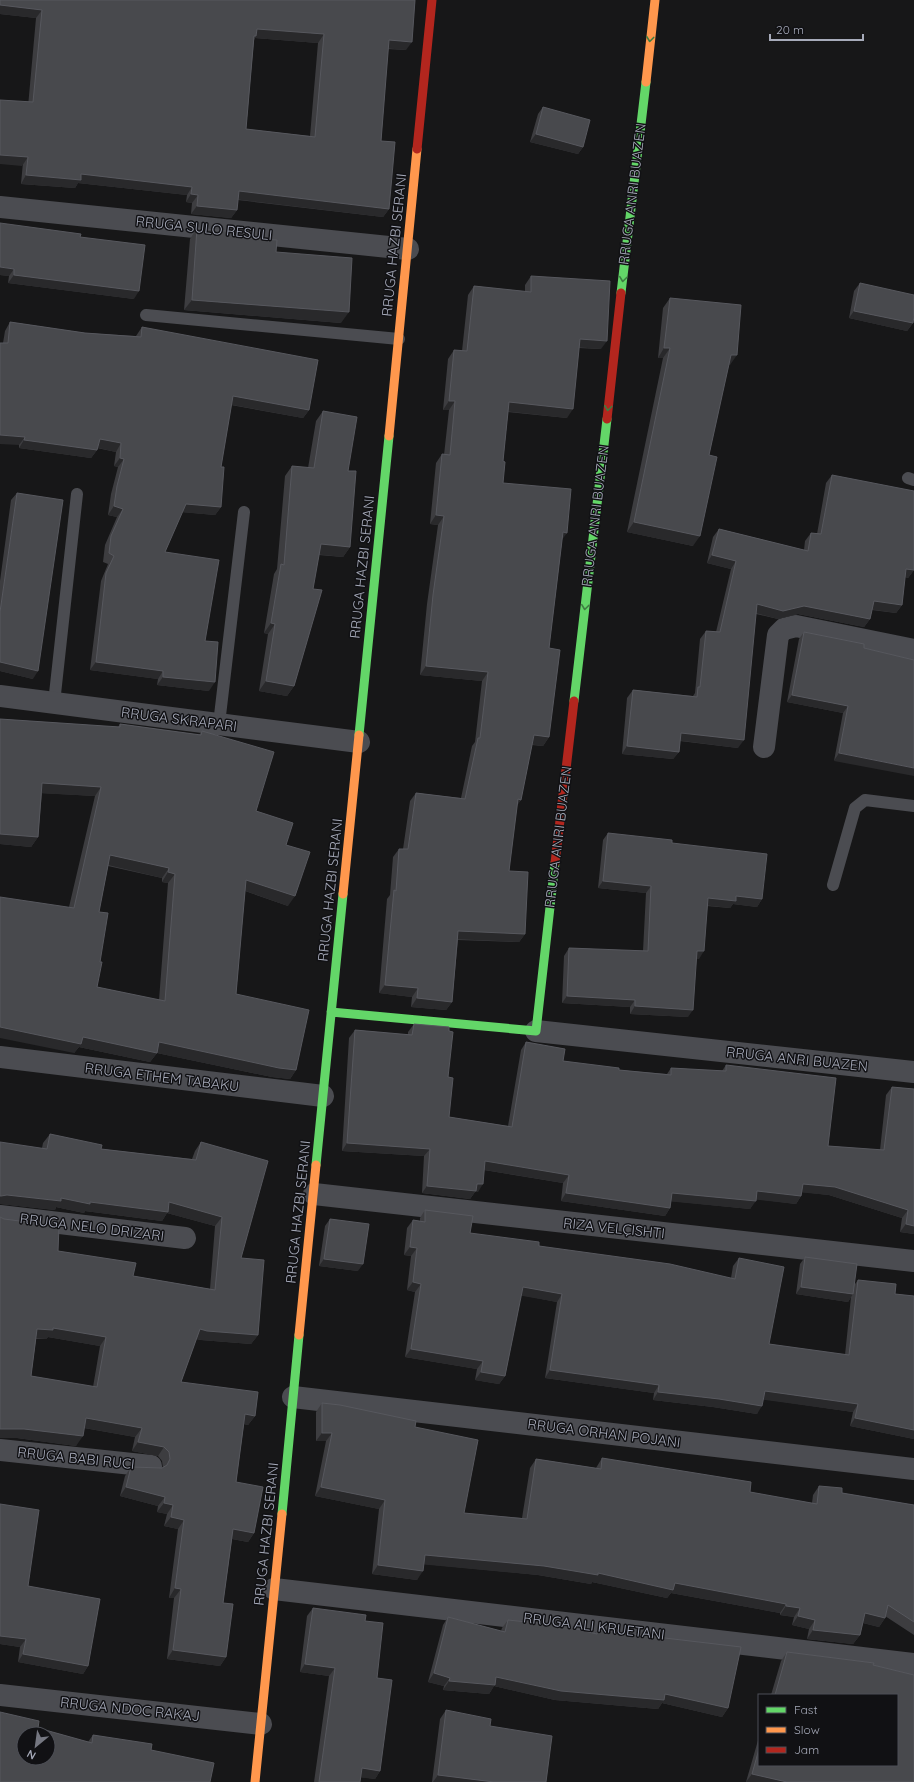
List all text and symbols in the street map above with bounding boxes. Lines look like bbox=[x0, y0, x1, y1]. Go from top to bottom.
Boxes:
scale bar bbox=[770, 16, 863, 42]
text: 20 m bbox=[776, 22, 804, 37]
one-way arrow bbox=[646, 36, 655, 42]
street label: RRUGA ANRI BUAZEN bbox=[614, 122, 650, 266]
street label: RRUGA HAZBI SERANI bbox=[378, 173, 410, 317]
street label: RRUGA SULO RESULI bbox=[135, 212, 273, 244]
one-way arrow bbox=[618, 276, 627, 282]
one-way arrow bbox=[604, 405, 613, 411]
street label: RRUGA ANRI BUAZEN bbox=[577, 444, 613, 588]
street label: RRUGA HAZBI SERANI bbox=[346, 495, 378, 639]
one-way arrow bbox=[581, 604, 590, 610]
street label: RRUGA SKRAPARI bbox=[120, 703, 238, 735]
street label: RRUGA ANRI BUAZEN bbox=[540, 765, 576, 909]
street label: RRUGA HAZBI SERANI bbox=[314, 818, 346, 962]
street label: RRUGA ANRI BUAZEN bbox=[725, 1043, 869, 1075]
street label: RRUGA ETHEM TABAKU bbox=[84, 1059, 240, 1095]
street label: RRUGA HAZBI SERANI bbox=[282, 1140, 314, 1284]
street label: RRUGA NELO DRIZARI bbox=[19, 1209, 165, 1245]
street label: RIZA VELÇISHTI bbox=[562, 1214, 666, 1242]
street label: RRUGA ORHAN POJANI bbox=[527, 1415, 681, 1451]
street label: RRUGA BABI RUCI bbox=[16, 1443, 136, 1473]
street label: RRUGA HAZBI SERANI bbox=[250, 1462, 282, 1606]
street label: RRUGA ALI KRUETANI bbox=[522, 1608, 666, 1644]
street label: RRUGA NDOC RAKAJ bbox=[59, 1693, 201, 1725]
legend bbox=[758, 1694, 898, 1766]
text: Fast bbox=[794, 1702, 818, 1717]
text: Slow bbox=[794, 1722, 820, 1737]
north arrow bbox=[16, 1726, 56, 1766]
text: Jam bbox=[794, 1742, 819, 1757]
text: N bbox=[24, 1747, 38, 1763]

